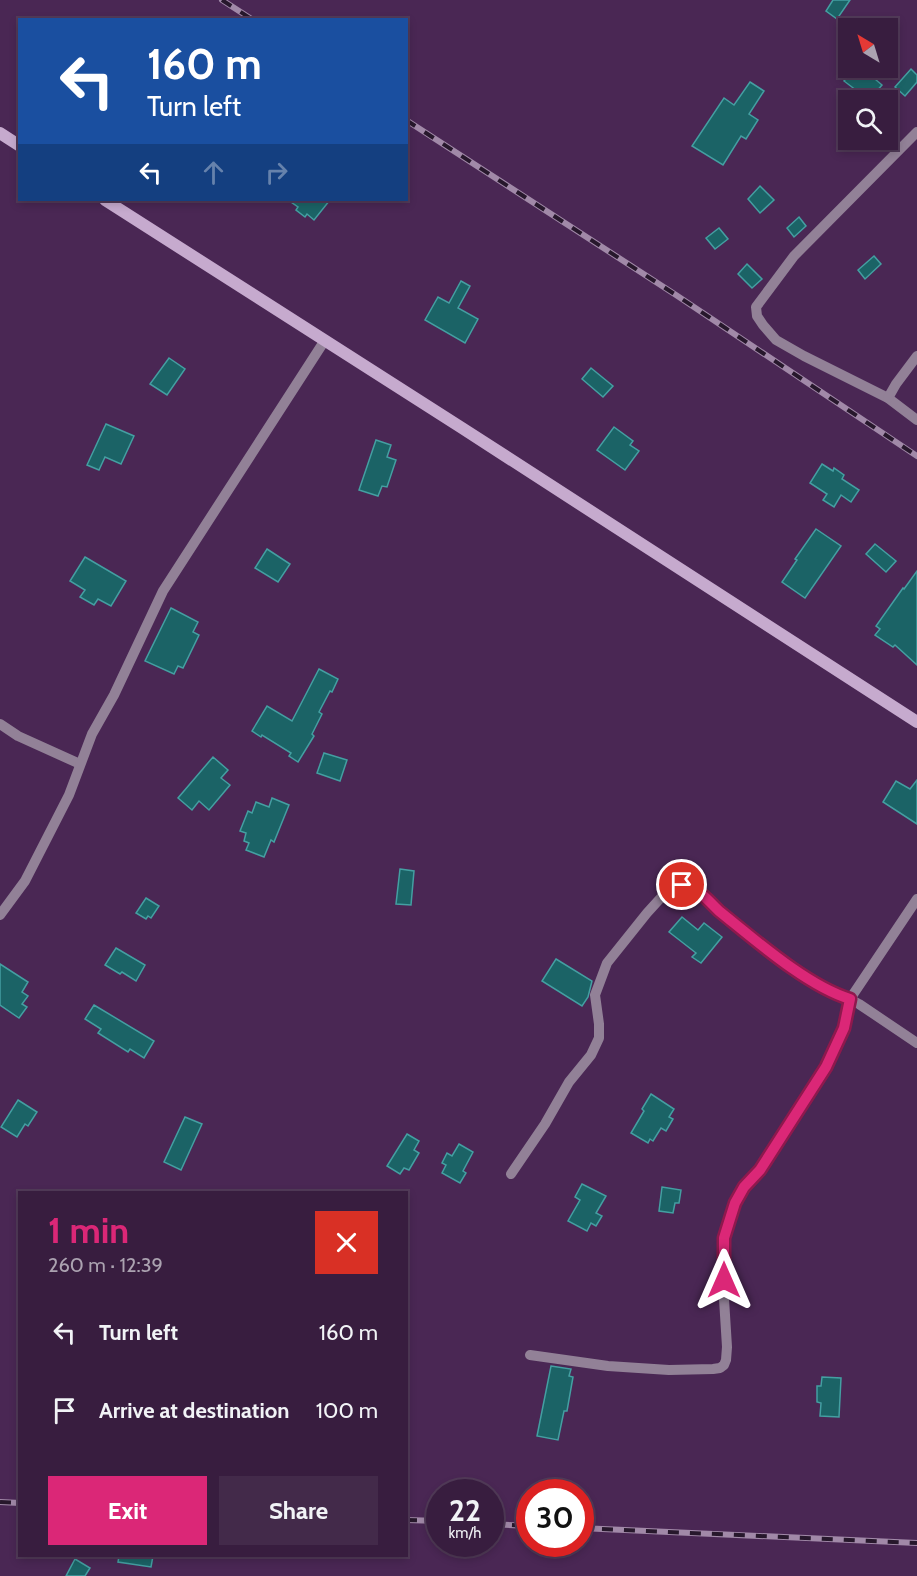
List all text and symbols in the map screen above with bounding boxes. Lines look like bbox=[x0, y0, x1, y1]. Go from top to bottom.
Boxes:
north arrow bbox=[838, 18, 898, 78]
map controls bbox=[838, 18, 898, 150]
text: 160 m bbox=[147, 38, 262, 90]
icon: left bbox=[48, 42, 126, 120]
text: Turn left bbox=[147, 90, 241, 123]
button: search bbox=[838, 90, 898, 150]
icon: left bbox=[134, 156, 167, 189]
icon: ahead bbox=[197, 156, 230, 189]
icon: right bbox=[260, 156, 293, 189]
pin bbox=[656, 859, 707, 910]
icon: arrive bbox=[665, 868, 698, 901]
text: 1 min bbox=[48, 1208, 129, 1252]
button: close bbox=[315, 1211, 378, 1274]
position arrow bbox=[692, 1248, 756, 1312]
text: 260 m · 12:39 bbox=[48, 1253, 163, 1277]
icon: left bbox=[48, 1316, 81, 1349]
text: Turn left bbox=[99, 1319, 178, 1346]
text: 160 m bbox=[319, 1319, 378, 1346]
icon: arrive bbox=[48, 1394, 81, 1427]
text: Arrive at destination bbox=[99, 1397, 289, 1424]
text: 100 m bbox=[316, 1397, 378, 1424]
button: Exit bbox=[48, 1476, 207, 1545]
button: Share bbox=[219, 1476, 378, 1545]
speed limit sign: 30 bbox=[516, 1479, 594, 1557]
text: 22 bbox=[449, 1492, 481, 1529]
text: km/h bbox=[449, 1524, 481, 1542]

